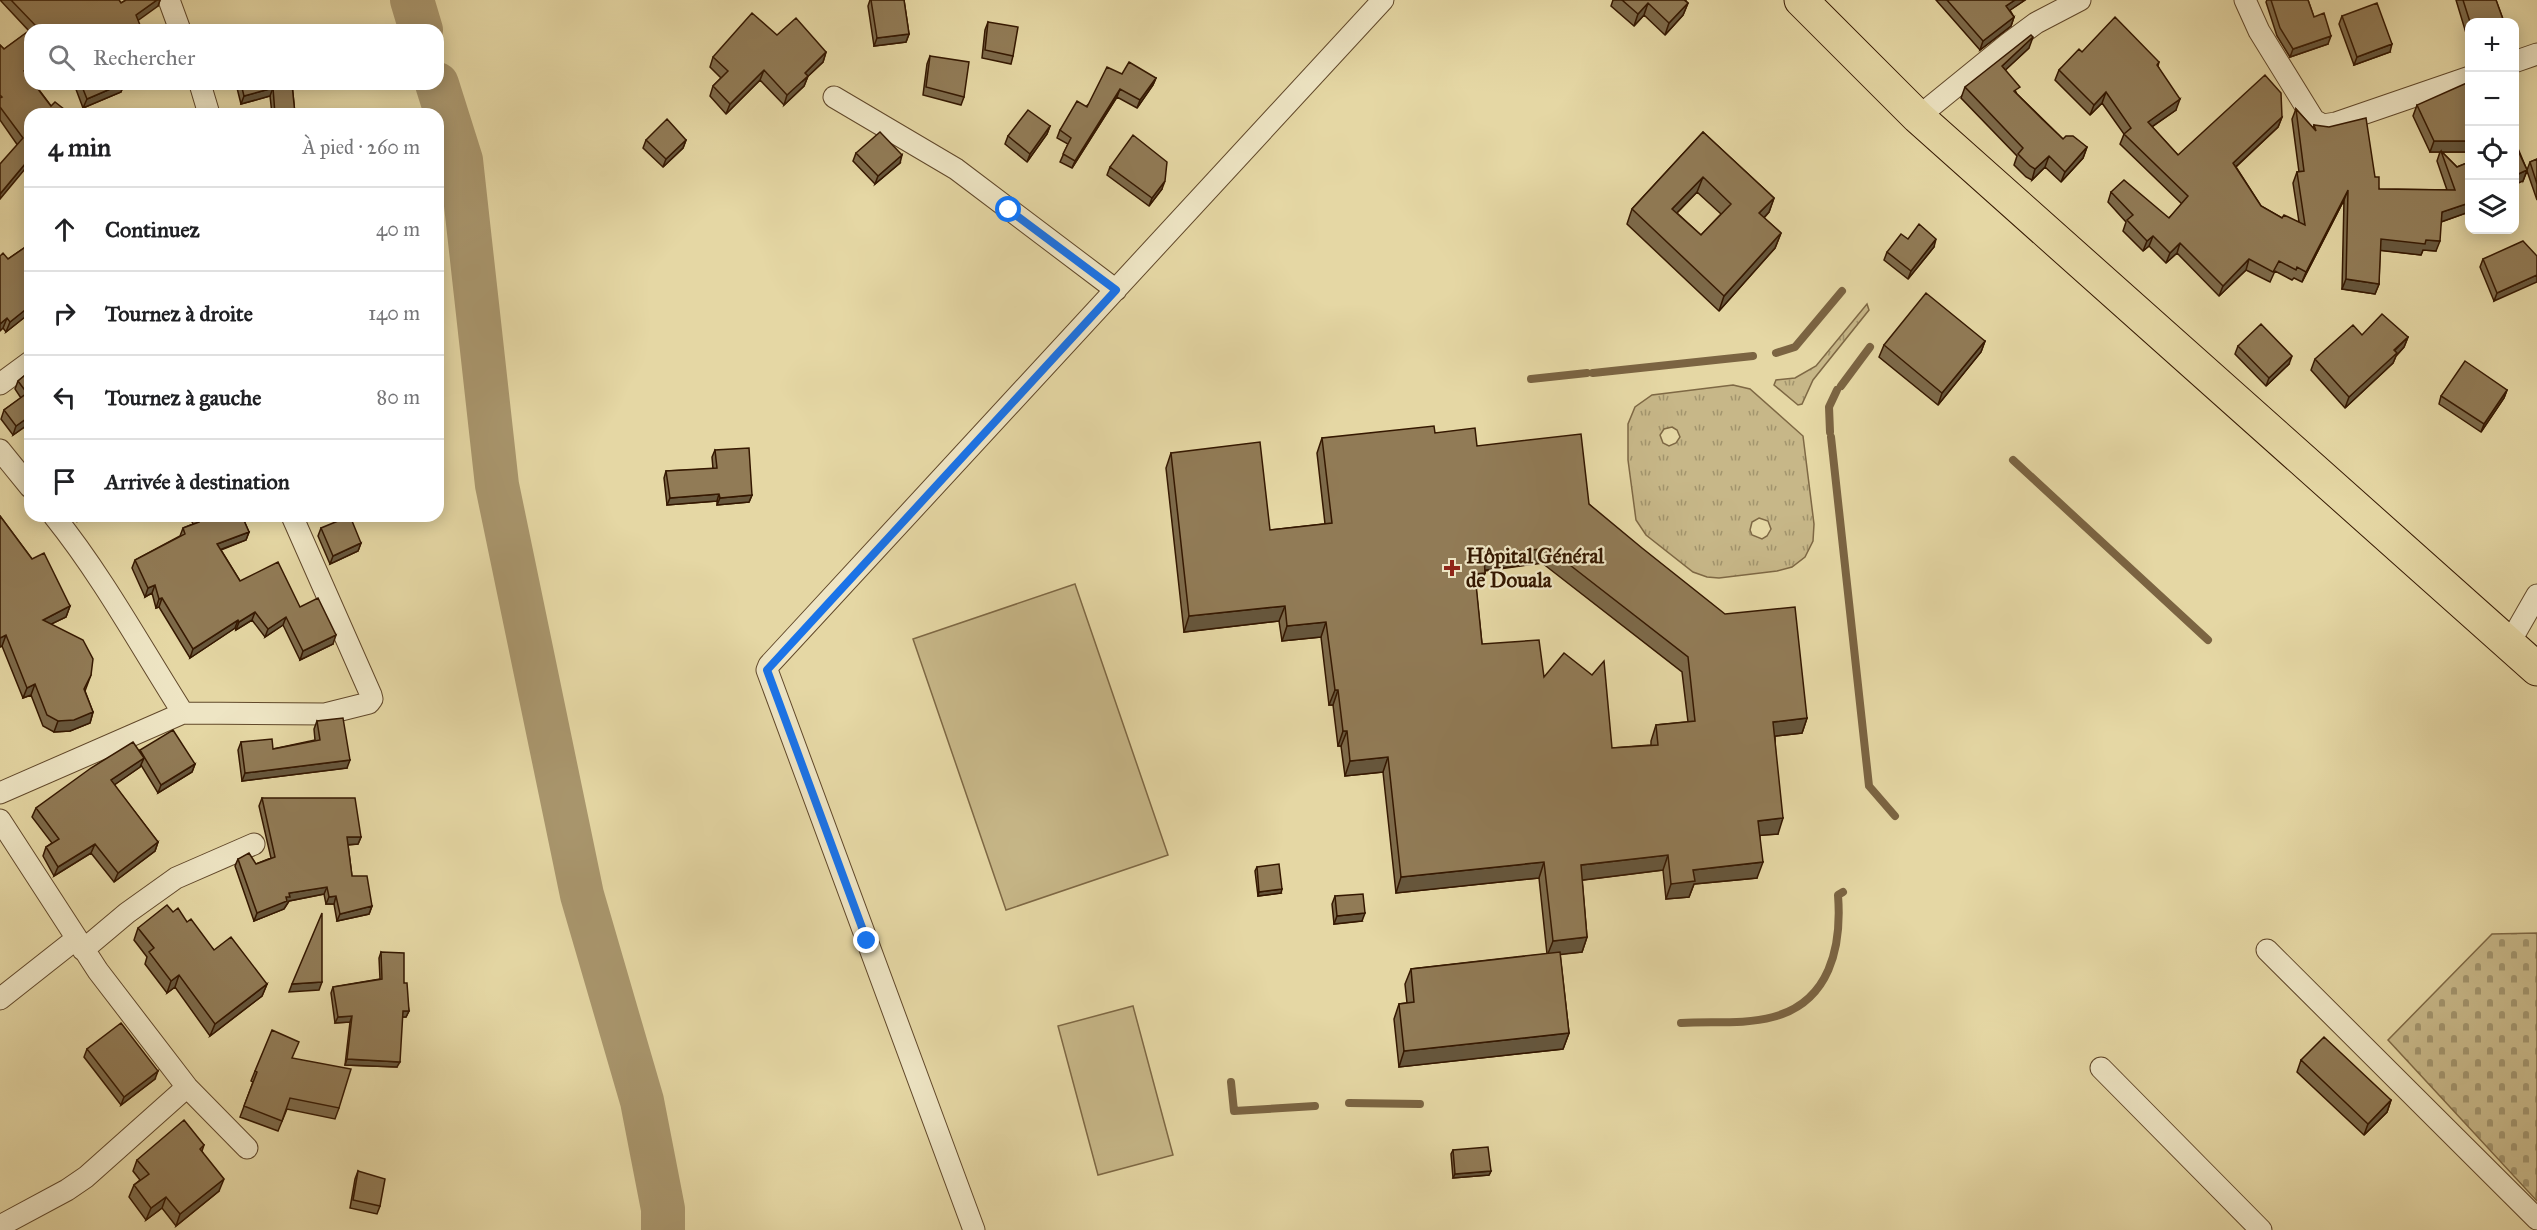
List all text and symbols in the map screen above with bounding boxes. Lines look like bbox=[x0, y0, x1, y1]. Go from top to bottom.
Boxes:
map controls bbox=[2465, 18, 2519, 234]
button: + bbox=[2465, 18, 2519, 72]
search box bbox=[24, 24, 444, 90]
icon: search bbox=[45, 41, 78, 74]
text: Rechercher bbox=[93, 44, 195, 71]
button: − bbox=[2465, 72, 2519, 126]
button: locate bbox=[2465, 126, 2519, 180]
text: 4 min bbox=[48, 131, 111, 163]
text: À pied · 260 m bbox=[303, 135, 420, 159]
button: layers bbox=[2465, 180, 2519, 234]
route start bbox=[995, 196, 1021, 222]
icon: ahead bbox=[48, 213, 81, 246]
text: Continuez bbox=[105, 216, 200, 243]
text: 40 m bbox=[376, 217, 420, 241]
icon: right bbox=[48, 297, 81, 330]
text: Tournez à droite bbox=[105, 300, 253, 327]
text: 140 m bbox=[368, 301, 420, 325]
icon: left bbox=[48, 381, 81, 414]
text: Tournez à gauche bbox=[105, 384, 261, 411]
text: 80 m bbox=[377, 385, 420, 409]
icon: arrive bbox=[48, 465, 81, 498]
text: Arrivée à destination bbox=[105, 468, 290, 495]
place label: Hôpital Général de Douala bbox=[1466, 543, 1605, 593]
marker: Hôpital Général de Douala bbox=[1443, 559, 1461, 577]
route end bbox=[853, 927, 879, 953]

